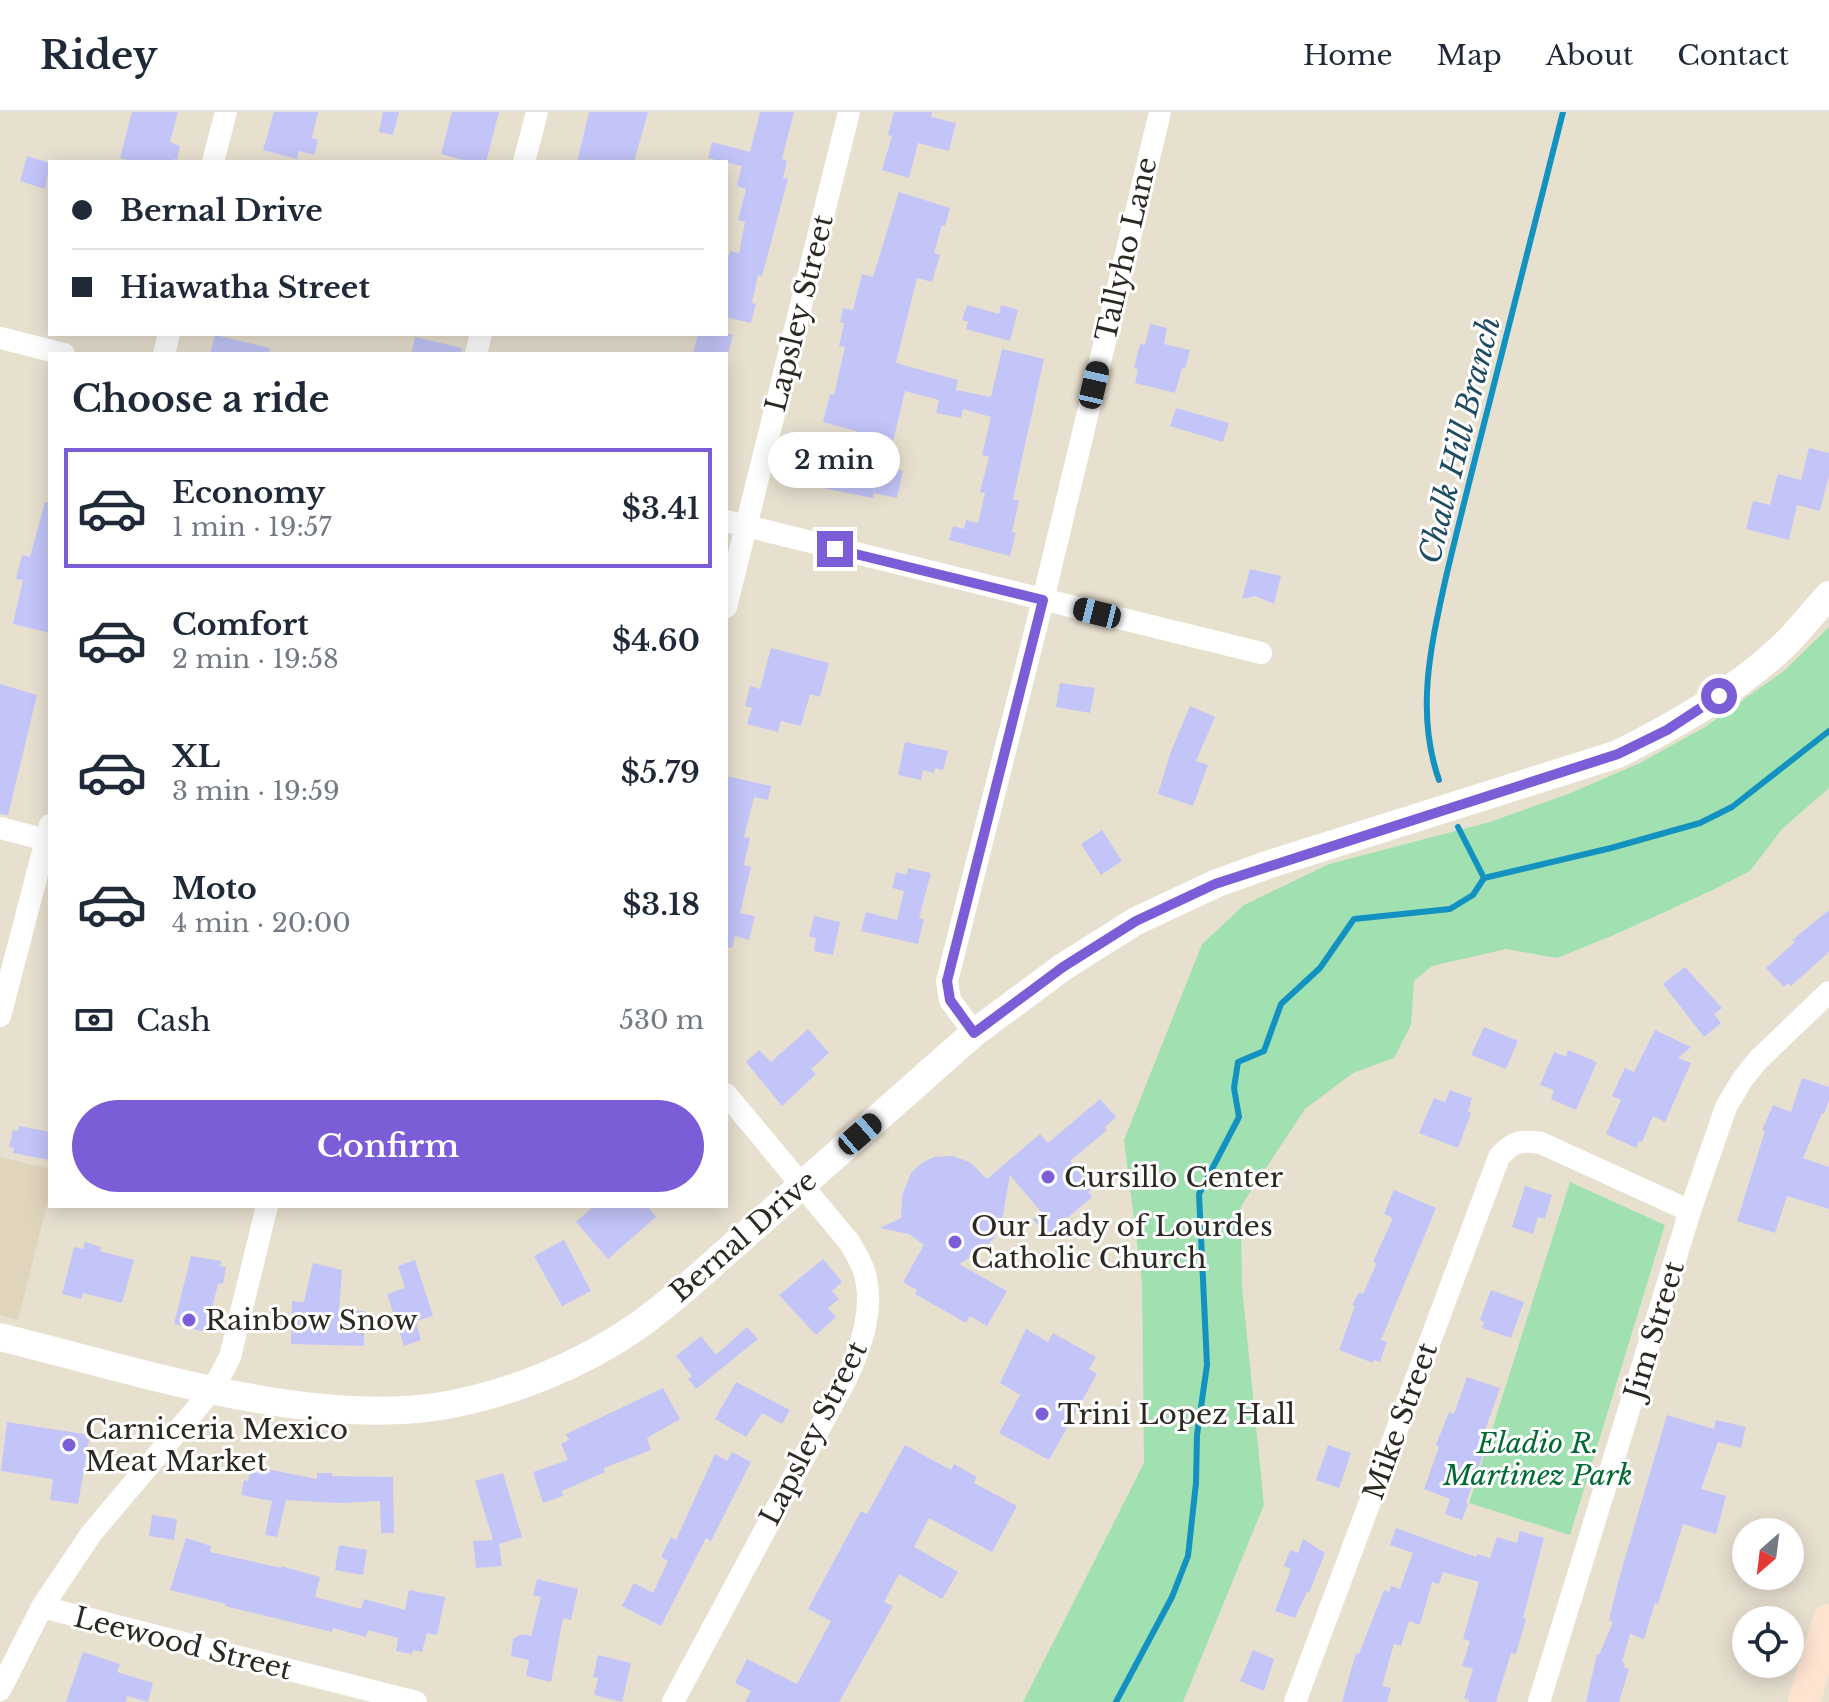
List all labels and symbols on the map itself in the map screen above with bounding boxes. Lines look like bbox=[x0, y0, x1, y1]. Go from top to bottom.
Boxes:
street label: Tallyho Lane bbox=[1088, 154, 1165, 344]
street label: Lapsley Street bbox=[758, 211, 841, 415]
water label: Chalk Hill Branch bbox=[1411, 313, 1508, 567]
car bbox=[1077, 359, 1111, 411]
callout: 2 min bbox=[769, 433, 901, 489]
route end bbox=[817, 531, 853, 567]
car bbox=[1071, 596, 1123, 630]
route start bbox=[1701, 678, 1737, 714]
car bbox=[834, 1109, 886, 1159]
place label: Cursillo Center bbox=[1064, 1160, 1284, 1195]
street label: Bernal Drive bbox=[663, 1163, 824, 1310]
marker: Cursillo Center bbox=[1039, 1168, 1057, 1186]
place label: Our Lady of Lourdes Catholic Church bbox=[971, 1209, 1273, 1276]
marker: Our Lady of Lourdes Catholic Church bbox=[946, 1233, 964, 1251]
street label: Jim Street bbox=[1616, 1256, 1692, 1407]
place label: Rainbow Snow bbox=[205, 1303, 418, 1338]
marker: Rainbow Snow bbox=[180, 1311, 198, 1329]
street label: Lapsley Street bbox=[752, 1335, 875, 1531]
street label: Mike Street bbox=[1356, 1337, 1445, 1504]
place label: Trini Lopez Hall bbox=[1058, 1397, 1295, 1432]
marker: Trini Lopez Hall bbox=[1033, 1405, 1051, 1423]
place label: Carniceria Mexico Meat Market bbox=[85, 1412, 348, 1479]
park label: Eladio R. Martinez Park bbox=[1442, 1426, 1633, 1493]
marker: Carniceria Mexico Meat Market bbox=[60, 1436, 78, 1454]
north arrow bbox=[1732, 1518, 1804, 1590]
street label: Leewood Street bbox=[70, 1600, 296, 1688]

